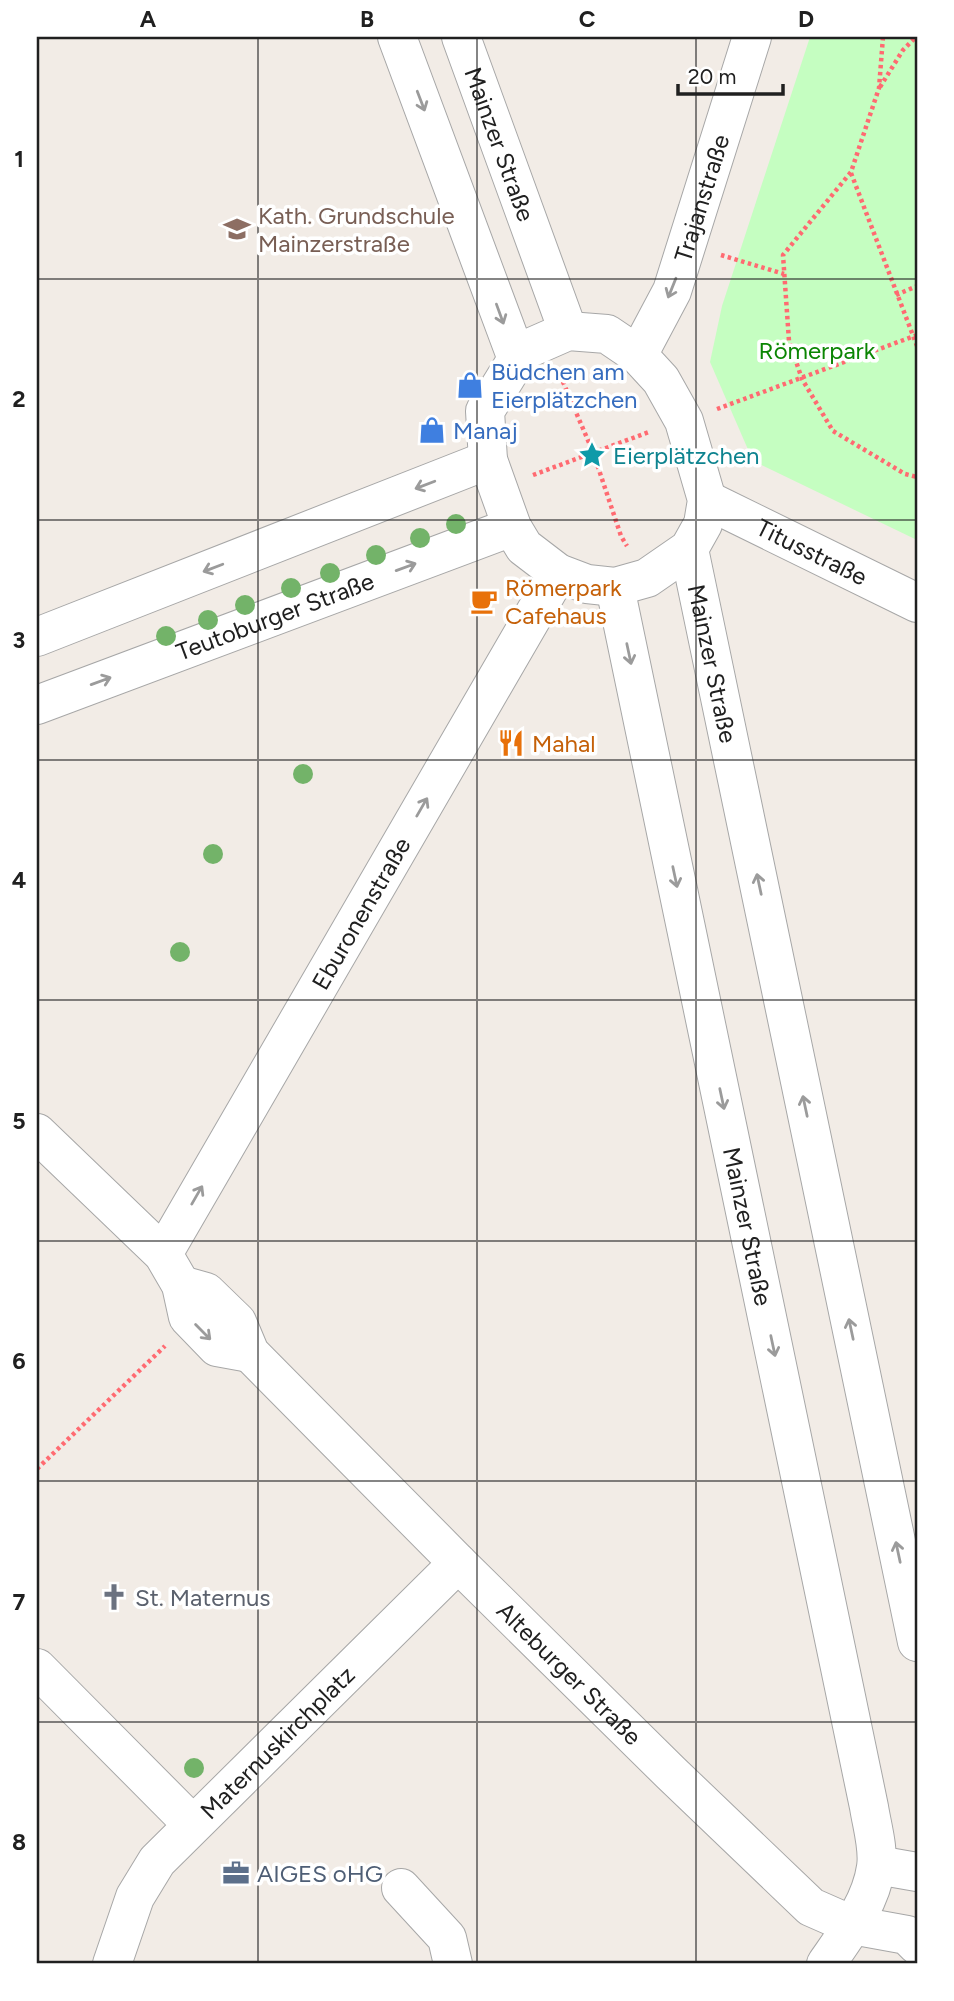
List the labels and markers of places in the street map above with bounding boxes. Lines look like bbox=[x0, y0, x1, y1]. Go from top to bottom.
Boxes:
place label: Kath. Grundschule Mainzerstraße bbox=[258, 201, 455, 258]
school or university icon: Kath. Grundschule Mainzerstraße bbox=[222, 214, 252, 244]
place label: Büdchen am Eierplätzchen bbox=[491, 357, 637, 414]
shop icon: Büdchen am Eierplätzchen bbox=[455, 370, 485, 400]
shop icon: Manaj bbox=[417, 415, 447, 445]
place label: Manaj bbox=[453, 416, 518, 445]
place icon: Eierplätzchen bbox=[577, 440, 607, 470]
place label: Eierplätzchen bbox=[613, 441, 759, 470]
place label: Römerpark Cafehaus bbox=[505, 573, 622, 630]
cafe icon: Römerpark Cafehaus bbox=[469, 586, 499, 616]
restaurant icon: Mahal bbox=[496, 728, 526, 758]
place label: Mahal bbox=[532, 729, 595, 758]
church icon: St. Maternus bbox=[99, 1582, 129, 1612]
place label: St. Maternus bbox=[135, 1583, 270, 1612]
office icon: AIGES oHG bbox=[221, 1858, 251, 1888]
place label: AIGES oHG bbox=[257, 1859, 383, 1888]

